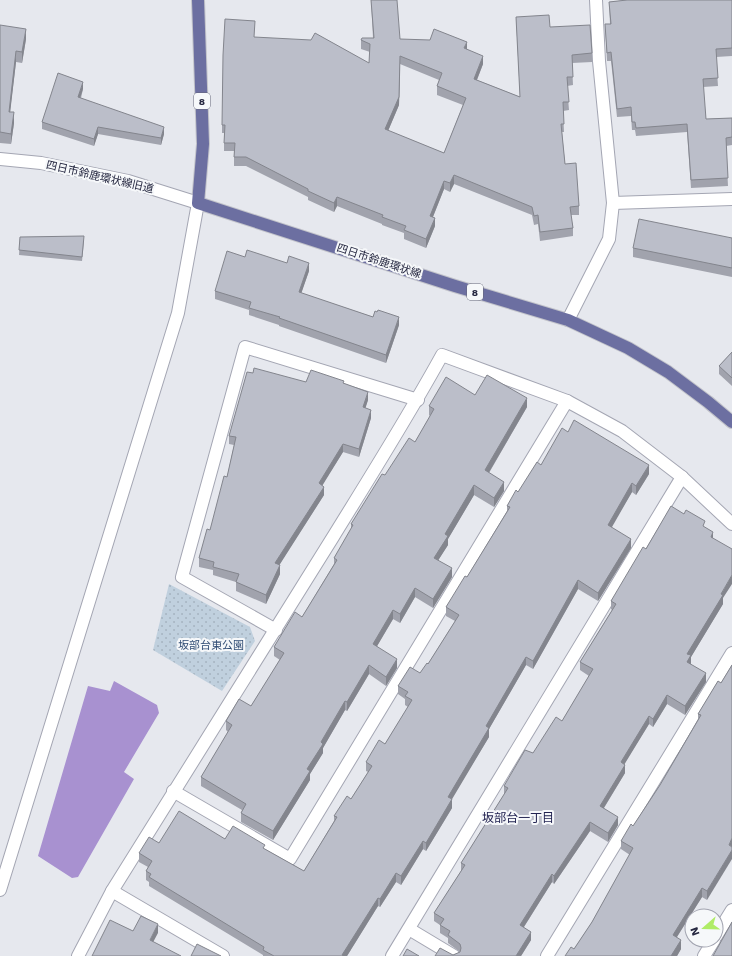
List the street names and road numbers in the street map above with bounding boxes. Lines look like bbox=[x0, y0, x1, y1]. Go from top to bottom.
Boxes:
road number: 8 bbox=[194, 93, 210, 109]
street label: 四日市鈴鹿環状線旧道 bbox=[45, 158, 155, 196]
street label: 四日市鈴鹿環状線 bbox=[335, 241, 423, 281]
road number: 8 bbox=[467, 284, 483, 300]

